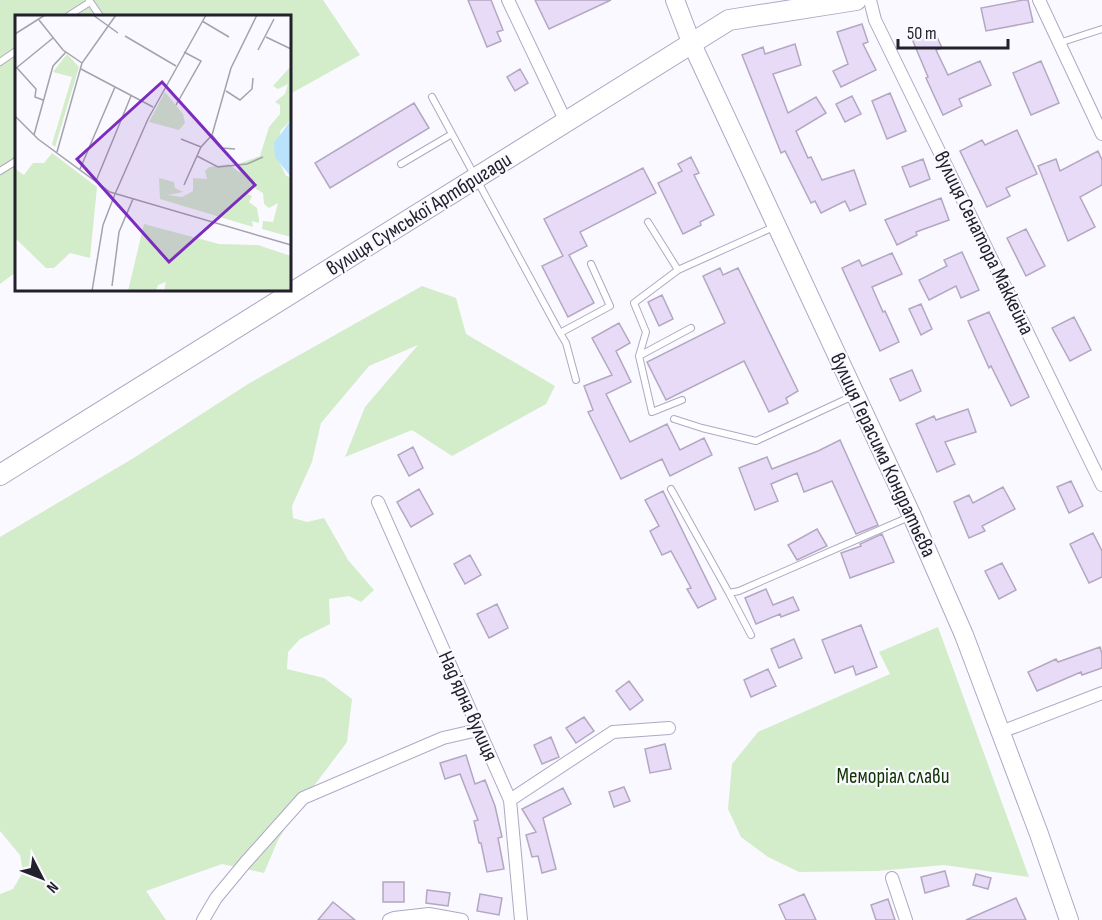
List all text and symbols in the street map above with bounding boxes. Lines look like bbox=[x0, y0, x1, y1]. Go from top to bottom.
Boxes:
scale bar bbox=[898, 12, 1008, 50]
inset map bbox=[15, 15, 291, 291]
text: 50 m bbox=[907, 23, 937, 44]
street label: вулиця Сумської Артбригади bbox=[322, 147, 516, 281]
street label: вулиця Сенатора Маккейна bbox=[929, 147, 1039, 339]
street label: вулиця Герасима Кондратьєва bbox=[825, 349, 941, 561]
street label: Надʼярна вулиця bbox=[433, 647, 503, 765]
park label: Меморіал слави bbox=[837, 764, 949, 789]
north arrow bbox=[12, 848, 72, 908]
text: N bbox=[42, 878, 62, 897]

